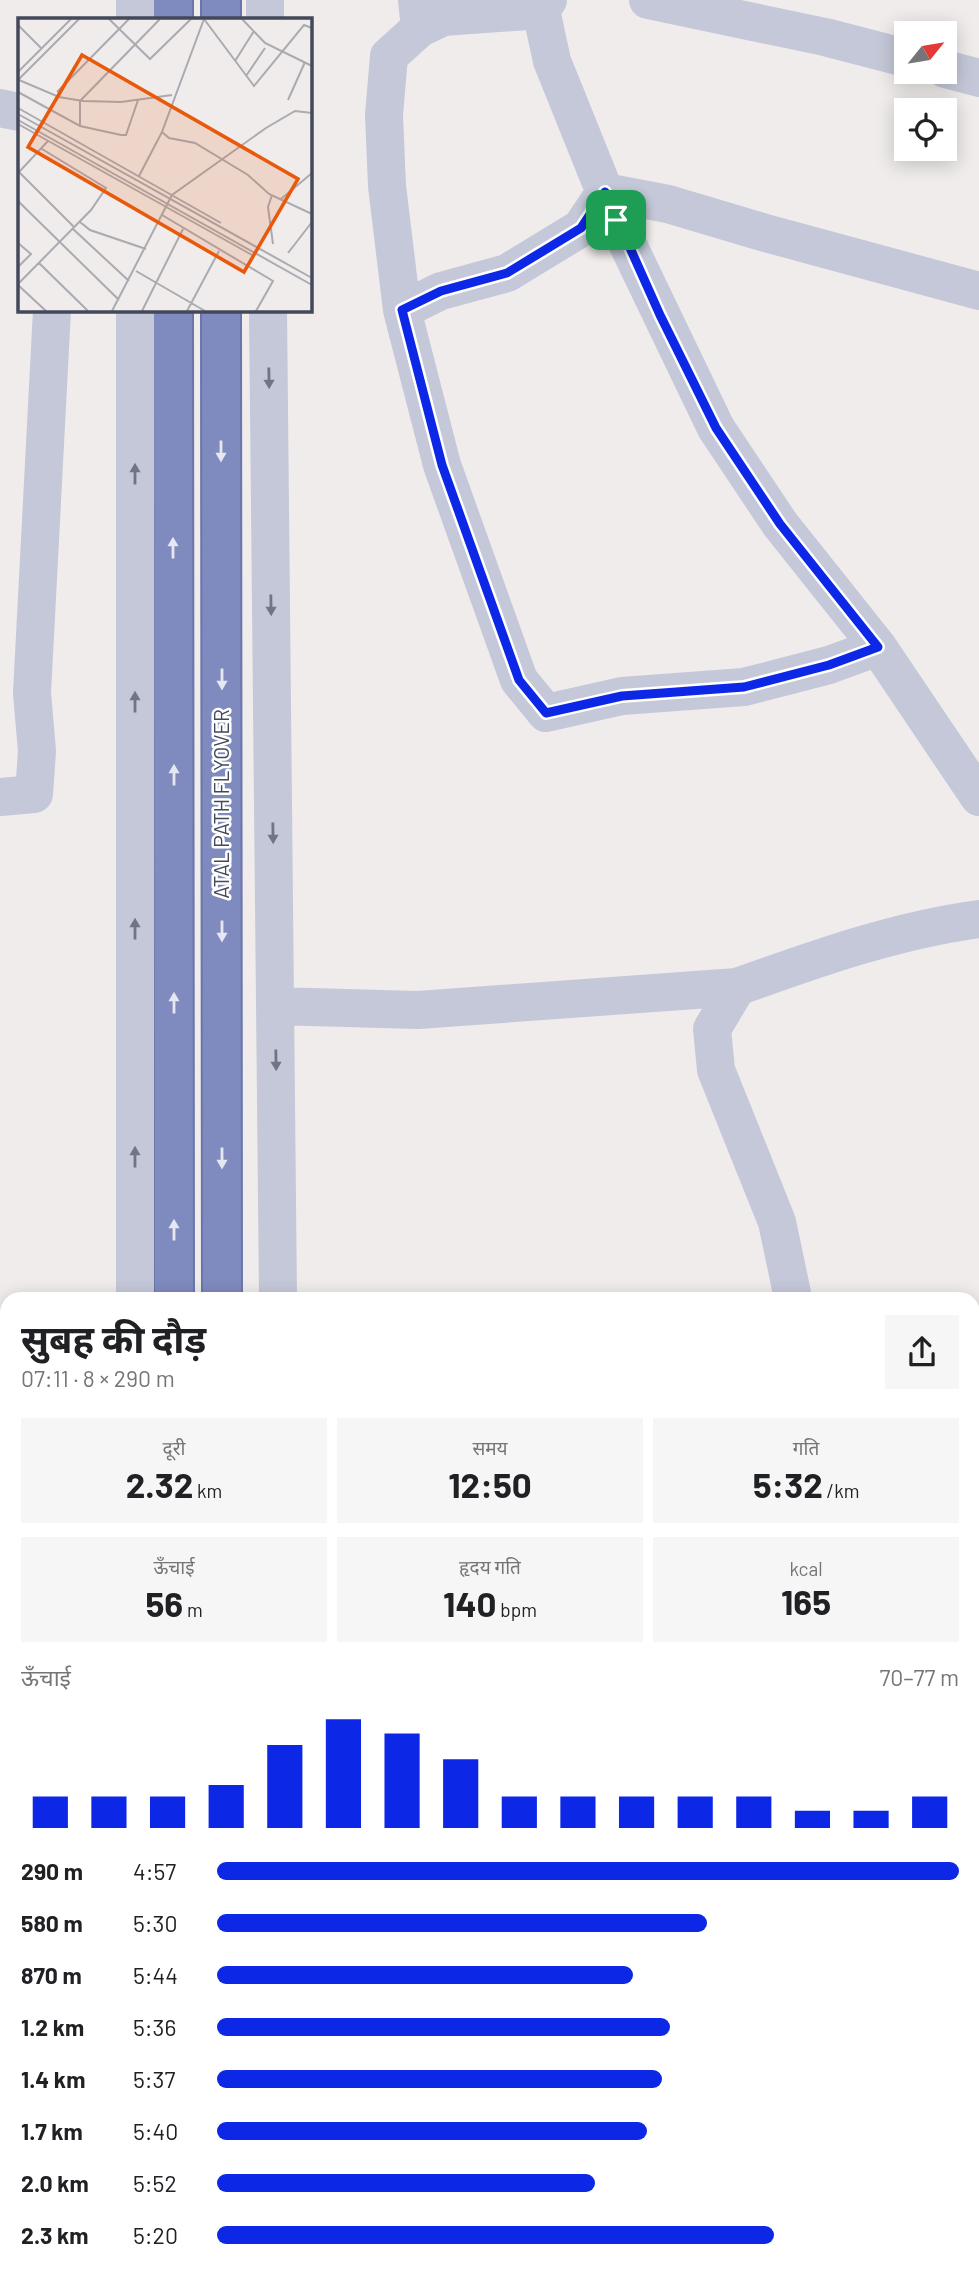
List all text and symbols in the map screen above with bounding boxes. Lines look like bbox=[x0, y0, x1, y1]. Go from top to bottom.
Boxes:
inset map bbox=[18, 18, 312, 312]
north arrow bbox=[894, 21, 957, 84]
map controls bbox=[894, 21, 957, 161]
button: locate bbox=[894, 98, 957, 161]
pin bbox=[586, 190, 646, 250]
icon: arrive bbox=[597, 201, 635, 239]
one-way arrow bbox=[263, 367, 274, 389]
one-way arrow bbox=[215, 441, 227, 463]
one-way arrow bbox=[129, 463, 141, 485]
one-way arrow bbox=[167, 537, 179, 559]
one-way arrow bbox=[265, 595, 277, 617]
one-way arrow bbox=[216, 668, 228, 690]
one-way arrow bbox=[129, 691, 141, 713]
street label: ATAL PATH FLYOVER bbox=[208, 709, 233, 899]
one-way arrow bbox=[168, 764, 180, 786]
one-way arrow bbox=[267, 822, 279, 844]
one-way arrow bbox=[129, 918, 141, 940]
one-way arrow bbox=[216, 920, 228, 942]
one-way arrow bbox=[168, 992, 180, 1014]
one-way arrow bbox=[270, 1050, 282, 1072]
one-way arrow bbox=[129, 1146, 141, 1168]
one-way arrow bbox=[216, 1148, 228, 1170]
one-way arrow bbox=[168, 1219, 180, 1241]
text: सुबह की दौड़ bbox=[21, 1315, 206, 1361]
button: share bbox=[885, 1315, 959, 1389]
text: 07:11 · 8 × 290 m bbox=[21, 1364, 175, 1392]
text: दूरी bbox=[163, 1436, 185, 1459]
text: समय bbox=[472, 1436, 508, 1459]
text: गति bbox=[793, 1436, 819, 1459]
text: 2.32 bbox=[126, 1463, 193, 1505]
text: 12:50 bbox=[448, 1463, 532, 1505]
text: 5:32 bbox=[753, 1463, 823, 1505]
text: km bbox=[193, 1479, 222, 1502]
text: /km bbox=[823, 1479, 859, 1502]
text: ऊँचाई bbox=[153, 1555, 195, 1578]
text: हृदय गति bbox=[459, 1555, 521, 1578]
text: kcal bbox=[789, 1557, 823, 1580]
text: 165 bbox=[781, 1580, 831, 1622]
text: 56 bbox=[145, 1582, 183, 1624]
text: 140 bbox=[443, 1582, 497, 1624]
text: m bbox=[183, 1598, 203, 1621]
text: bpm bbox=[497, 1598, 537, 1621]
text: ऊँचाई bbox=[21, 1663, 71, 1691]
text: 70–77 m bbox=[879, 1663, 959, 1691]
text: 290 m bbox=[21, 1857, 83, 1885]
text: 4:57 bbox=[133, 1857, 176, 1885]
text: 580 m bbox=[21, 1909, 83, 1937]
text: 5:30 bbox=[133, 1909, 177, 1937]
text: 870 m bbox=[21, 1961, 82, 1989]
text: 5:44 bbox=[133, 1961, 178, 1989]
text: 1.2 km bbox=[21, 2013, 84, 2041]
text: 5:36 bbox=[133, 2013, 176, 2041]
text: 1.4 km bbox=[21, 2065, 85, 2093]
text: 5:37 bbox=[133, 2065, 175, 2093]
text: 1.7 km bbox=[21, 2117, 83, 2145]
text: 5:40 bbox=[133, 2117, 178, 2145]
text: 2.0 km bbox=[21, 2169, 89, 2197]
text: 5:52 bbox=[133, 2169, 177, 2197]
text: 2.3 km bbox=[21, 2221, 89, 2249]
text: 5:20 bbox=[133, 2221, 178, 2249]

